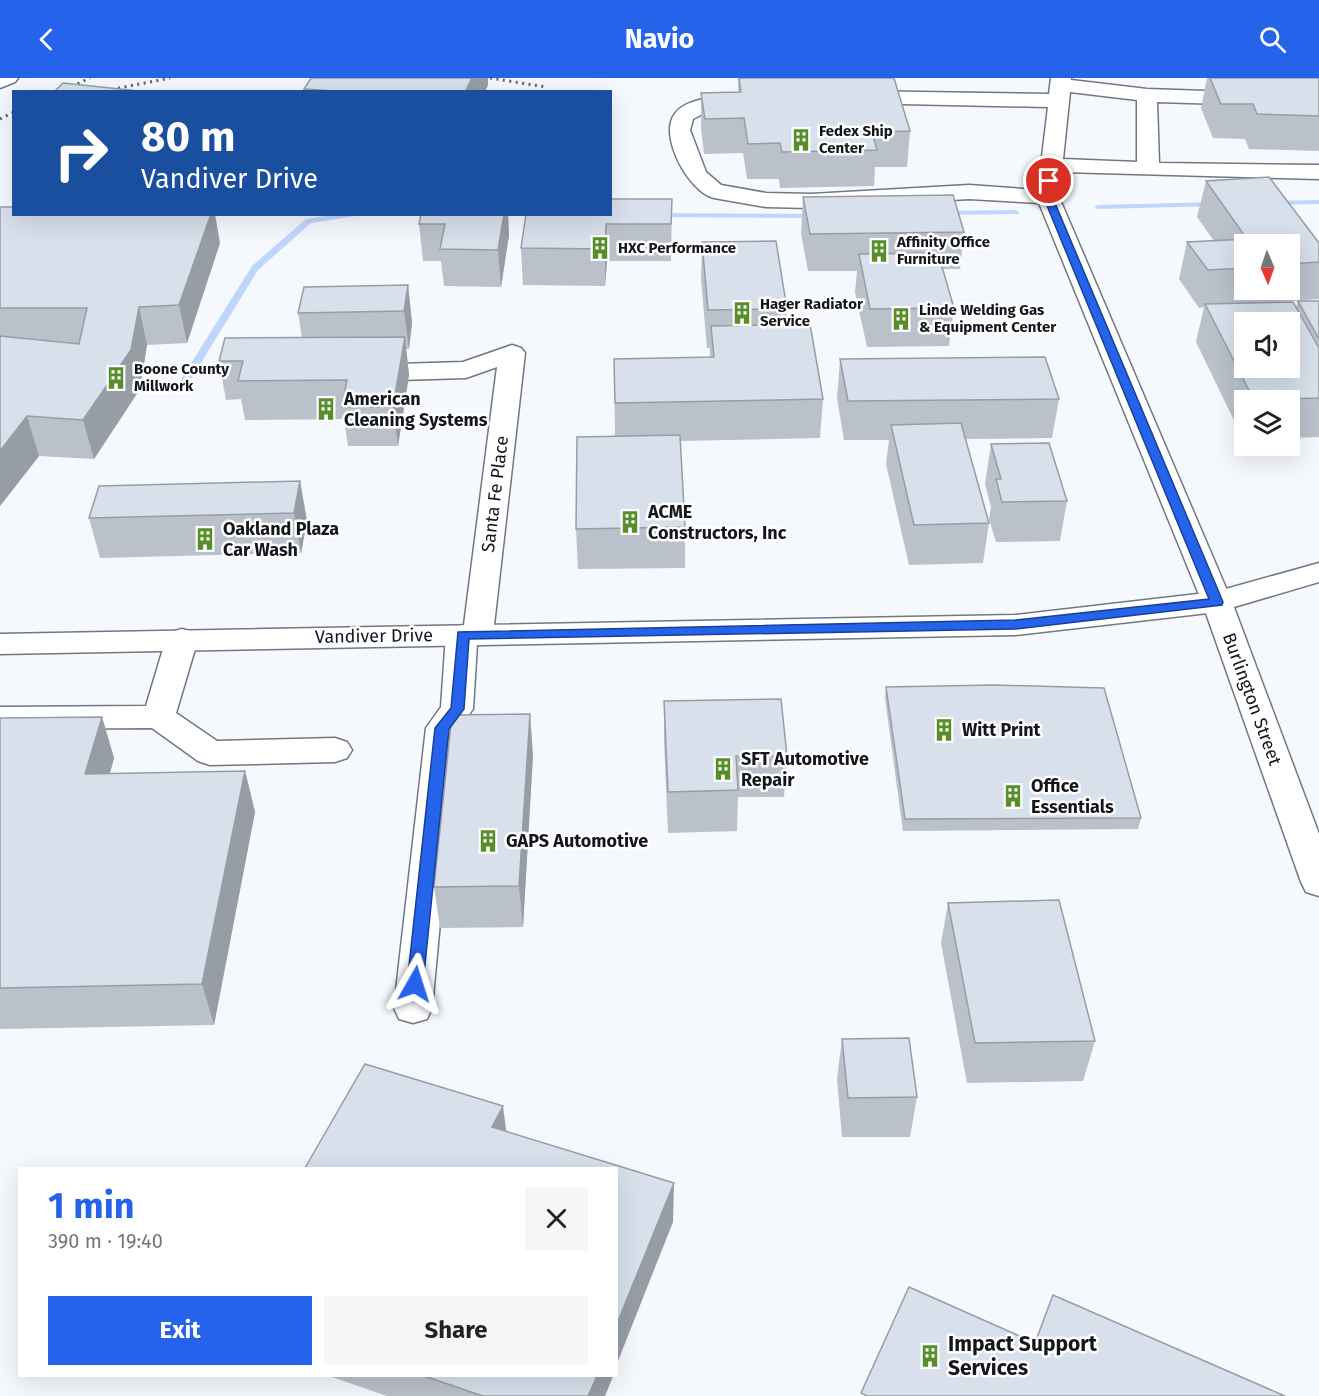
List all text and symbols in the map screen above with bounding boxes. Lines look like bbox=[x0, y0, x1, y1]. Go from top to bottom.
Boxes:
icon: back bbox=[30, 23, 63, 56]
text: Navio bbox=[625, 23, 694, 55]
icon: search bbox=[1256, 23, 1289, 56]
text: 80 m bbox=[141, 112, 235, 162]
icon: right bbox=[42, 114, 120, 192]
place label: Fedex Ship Center bbox=[819, 122, 893, 157]
building icon: Fedex Ship Center bbox=[788, 127, 814, 153]
pin bbox=[1023, 155, 1074, 206]
text: Vandiver Drive bbox=[141, 163, 318, 195]
icon: arrive bbox=[1032, 164, 1065, 197]
place label: Affinity Office Furniture bbox=[896, 233, 990, 268]
north arrow bbox=[1234, 234, 1300, 300]
map controls bbox=[1234, 234, 1300, 456]
building icon: HXC Performance bbox=[587, 235, 613, 261]
building icon: Affinity Office Furniture bbox=[866, 238, 892, 264]
place label: HXC Performance bbox=[618, 239, 736, 257]
place label: Hager Radiator Service bbox=[760, 295, 864, 330]
building icon: Hager Radiator Service bbox=[729, 300, 755, 326]
place label: Linde Welding Gas & Equipment Center bbox=[919, 301, 1057, 336]
building icon: Linde Welding Gas & Equipment Center bbox=[888, 306, 914, 332]
button: sound bbox=[1234, 312, 1300, 378]
place label: Boone County Millwork bbox=[134, 360, 229, 395]
building icon: Boone County Millwork bbox=[103, 365, 129, 391]
place label: American Cleaning Systems bbox=[343, 388, 488, 431]
button: layers bbox=[1234, 390, 1300, 456]
building icon: American Cleaning Systems bbox=[313, 396, 339, 422]
street label: Santa Fe Place bbox=[477, 435, 513, 553]
place label: ACME Constructors, Inc bbox=[647, 501, 787, 544]
building icon: ACME Constructors, Inc bbox=[617, 509, 643, 535]
place label: Oakland Plaza Car Wash bbox=[223, 518, 339, 561]
building icon: Oakland Plaza Car Wash bbox=[192, 526, 218, 552]
street label: Vandiver Drive bbox=[315, 624, 433, 648]
street label: Burlington Street bbox=[1218, 630, 1286, 769]
building icon: Witt Print bbox=[931, 717, 957, 743]
place label: Witt Print bbox=[962, 719, 1042, 741]
place label: SFT Automotive Repair bbox=[741, 748, 869, 791]
building icon: SFT Automotive Repair bbox=[710, 756, 736, 782]
place label: Office Essentials bbox=[1031, 775, 1114, 818]
building icon: Office Essentials bbox=[1000, 783, 1026, 809]
building icon: GAPS Automotive bbox=[475, 828, 501, 854]
place label: GAPS Automotive bbox=[506, 830, 648, 852]
position arrow bbox=[383, 952, 447, 1016]
text: 1 min bbox=[48, 1184, 135, 1228]
button: close bbox=[525, 1187, 588, 1250]
text: 390 m · 19:40 bbox=[48, 1229, 163, 1253]
button: Exit bbox=[48, 1296, 312, 1365]
button: Share bbox=[324, 1296, 588, 1365]
place label: Impact Support Services bbox=[948, 1331, 1098, 1381]
building icon: Impact Support Services bbox=[917, 1343, 943, 1369]

